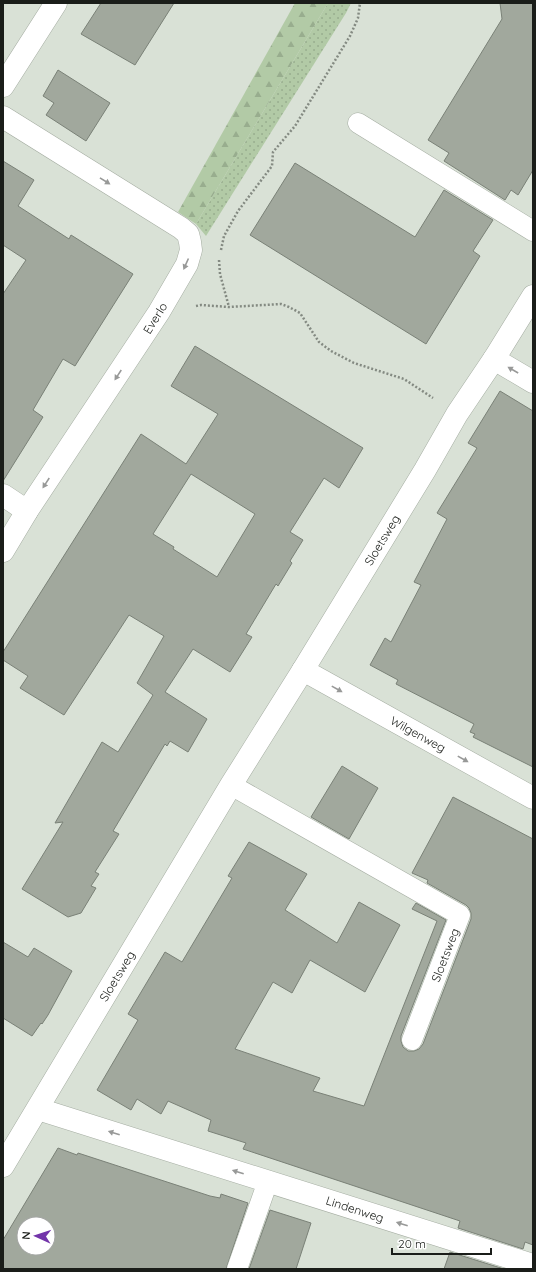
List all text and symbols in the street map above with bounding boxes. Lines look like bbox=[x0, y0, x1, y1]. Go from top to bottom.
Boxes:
one-way arrow bbox=[99, 177, 111, 184]
one-way arrow bbox=[183, 259, 189, 270]
street label: Everlo bbox=[140, 300, 170, 336]
one-way arrow bbox=[507, 367, 519, 374]
one-way arrow bbox=[114, 369, 122, 380]
one-way arrow bbox=[42, 478, 50, 488]
street label: Sloetsweg bbox=[361, 512, 403, 568]
one-way arrow bbox=[331, 686, 343, 692]
street label: Wilgenweg bbox=[388, 713, 448, 755]
one-way arrow bbox=[457, 755, 469, 762]
street label: Sloetsweg bbox=[428, 926, 462, 984]
street label: Sloetsweg bbox=[96, 948, 138, 1004]
one-way arrow bbox=[108, 1130, 120, 1136]
one-way arrow bbox=[232, 1169, 244, 1175]
street label: Lindenweg bbox=[324, 1193, 386, 1225]
north arrow bbox=[16, 1216, 56, 1256]
one-way arrow bbox=[396, 1221, 408, 1227]
scale bar bbox=[392, 1230, 491, 1256]
text: N bbox=[19, 1231, 33, 1240]
text: 20 m bbox=[398, 1236, 426, 1251]

